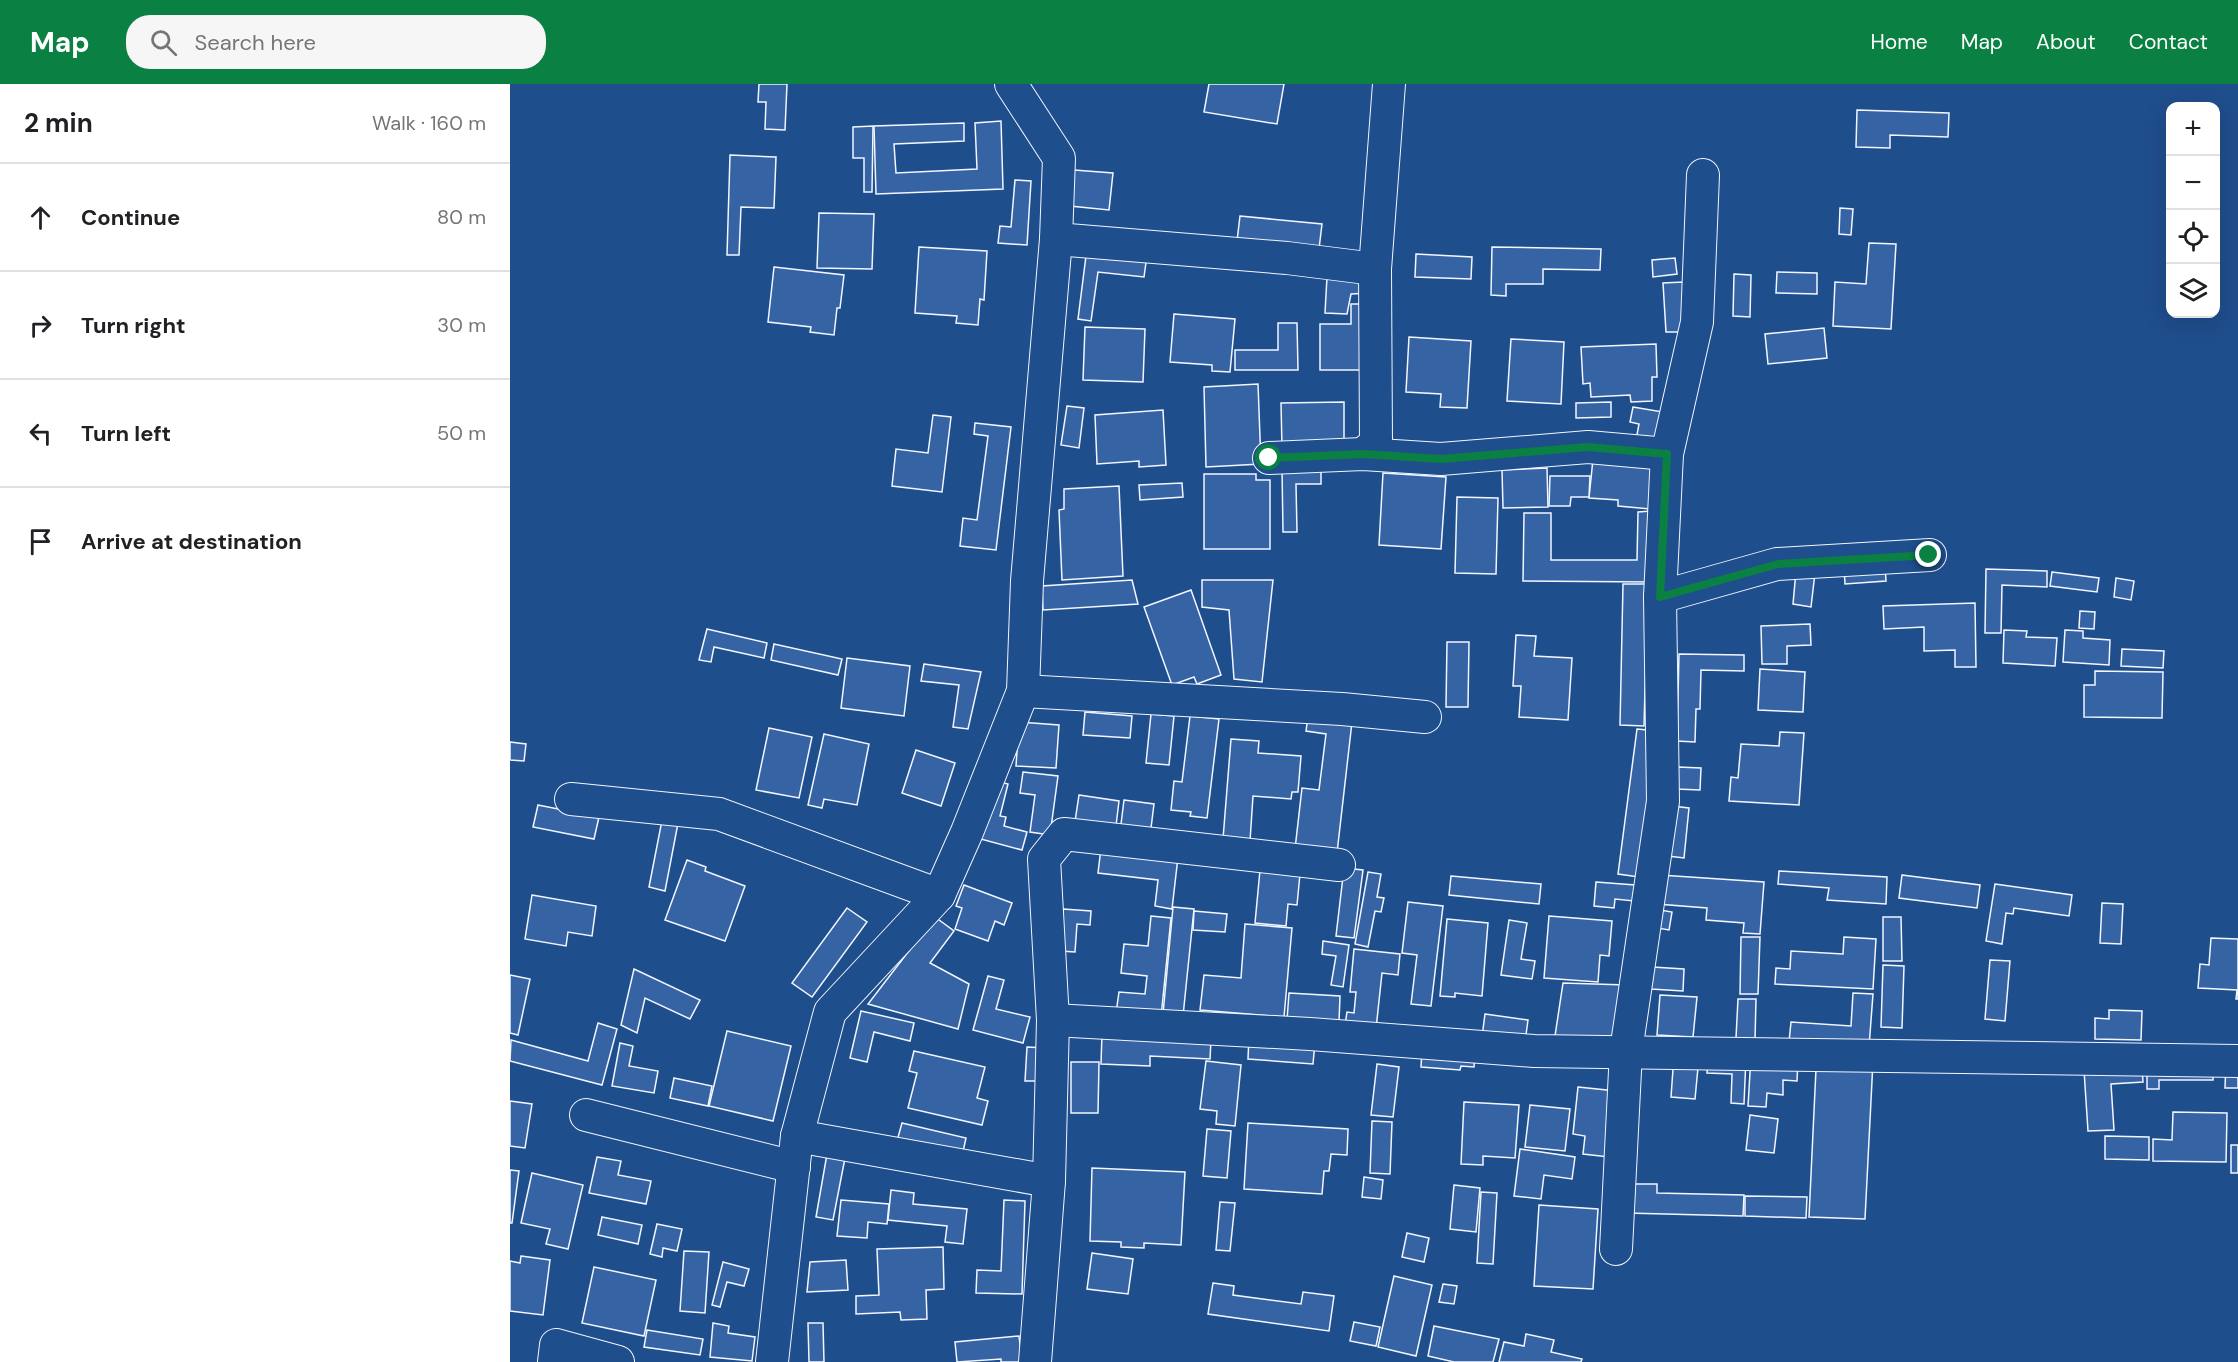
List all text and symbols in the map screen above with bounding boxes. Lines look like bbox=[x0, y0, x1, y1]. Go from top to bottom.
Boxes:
search box bbox=[126, 15, 546, 69]
text: Map bbox=[30, 24, 90, 61]
icon: search bbox=[147, 26, 180, 59]
text: Search here bbox=[195, 28, 316, 57]
text: Home bbox=[1870, 28, 1928, 56]
text: Map bbox=[1961, 28, 2003, 56]
text: About bbox=[2036, 28, 2096, 56]
text: Contact bbox=[2129, 28, 2208, 56]
map controls bbox=[2166, 102, 2220, 318]
button: + bbox=[2166, 102, 2220, 156]
text: 2 min bbox=[24, 106, 93, 140]
text: Walk · 160 m bbox=[372, 110, 486, 136]
button: − bbox=[2166, 156, 2220, 210]
icon: ahead bbox=[24, 201, 57, 234]
text: Continue bbox=[81, 203, 180, 232]
text: 80 m bbox=[437, 204, 486, 230]
button: locate bbox=[2166, 210, 2220, 264]
button: layers bbox=[2166, 264, 2220, 318]
icon: right bbox=[24, 309, 57, 342]
text: Turn right bbox=[81, 311, 186, 340]
text: 30 m bbox=[437, 312, 486, 338]
icon: left bbox=[24, 417, 57, 450]
text: Turn left bbox=[81, 419, 171, 448]
text: 50 m bbox=[437, 420, 486, 446]
route start bbox=[1255, 444, 1281, 470]
icon: arrive bbox=[24, 525, 57, 558]
text: Arrive at destination bbox=[81, 527, 302, 556]
route end bbox=[1915, 541, 1941, 567]

